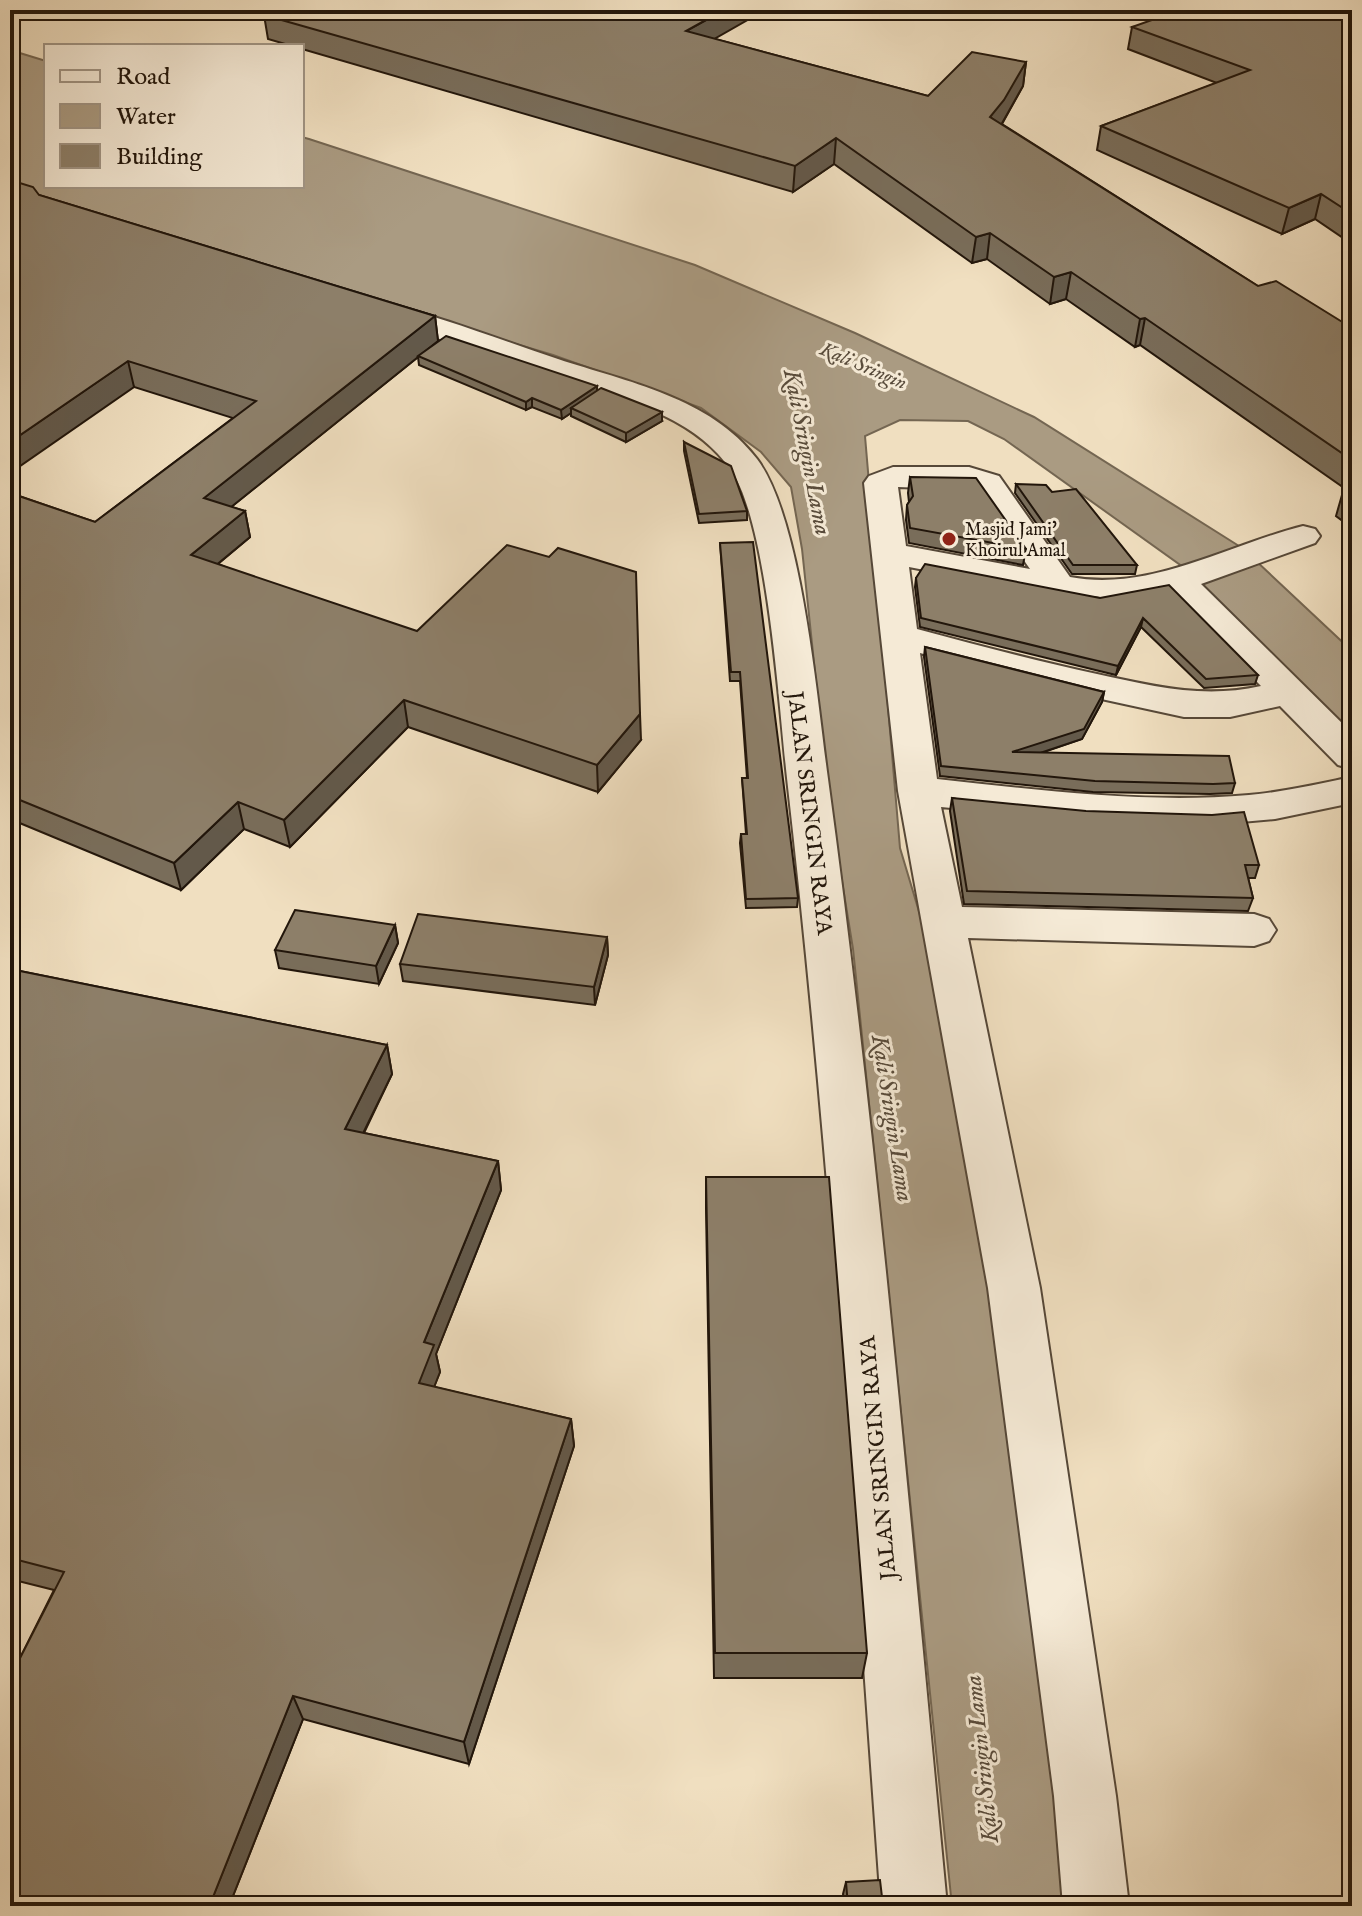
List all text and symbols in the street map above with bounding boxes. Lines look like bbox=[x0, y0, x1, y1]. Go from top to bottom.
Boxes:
legend bbox=[44, 44, 304, 188]
text: Road bbox=[116, 62, 170, 93]
text: Water bbox=[116, 102, 176, 133]
text: Building bbox=[116, 142, 203, 173]
water label: Kali Sringin bbox=[815, 337, 910, 397]
water label: Kali Sringin Lama bbox=[775, 366, 838, 538]
place label: Masjid Jami' Khoirul Amal bbox=[965, 519, 1066, 563]
marker: Masjid Jami' Khoirul Amal bbox=[940, 530, 958, 548]
street label: JALAN SRINGIN RAYA bbox=[780, 687, 838, 938]
water label: Kali Sringin Lama bbox=[863, 1032, 920, 1204]
street label: JALAN SRINGIN RAYA bbox=[854, 1333, 904, 1584]
water label: Kali Sringin Lama bbox=[958, 1673, 1007, 1845]

